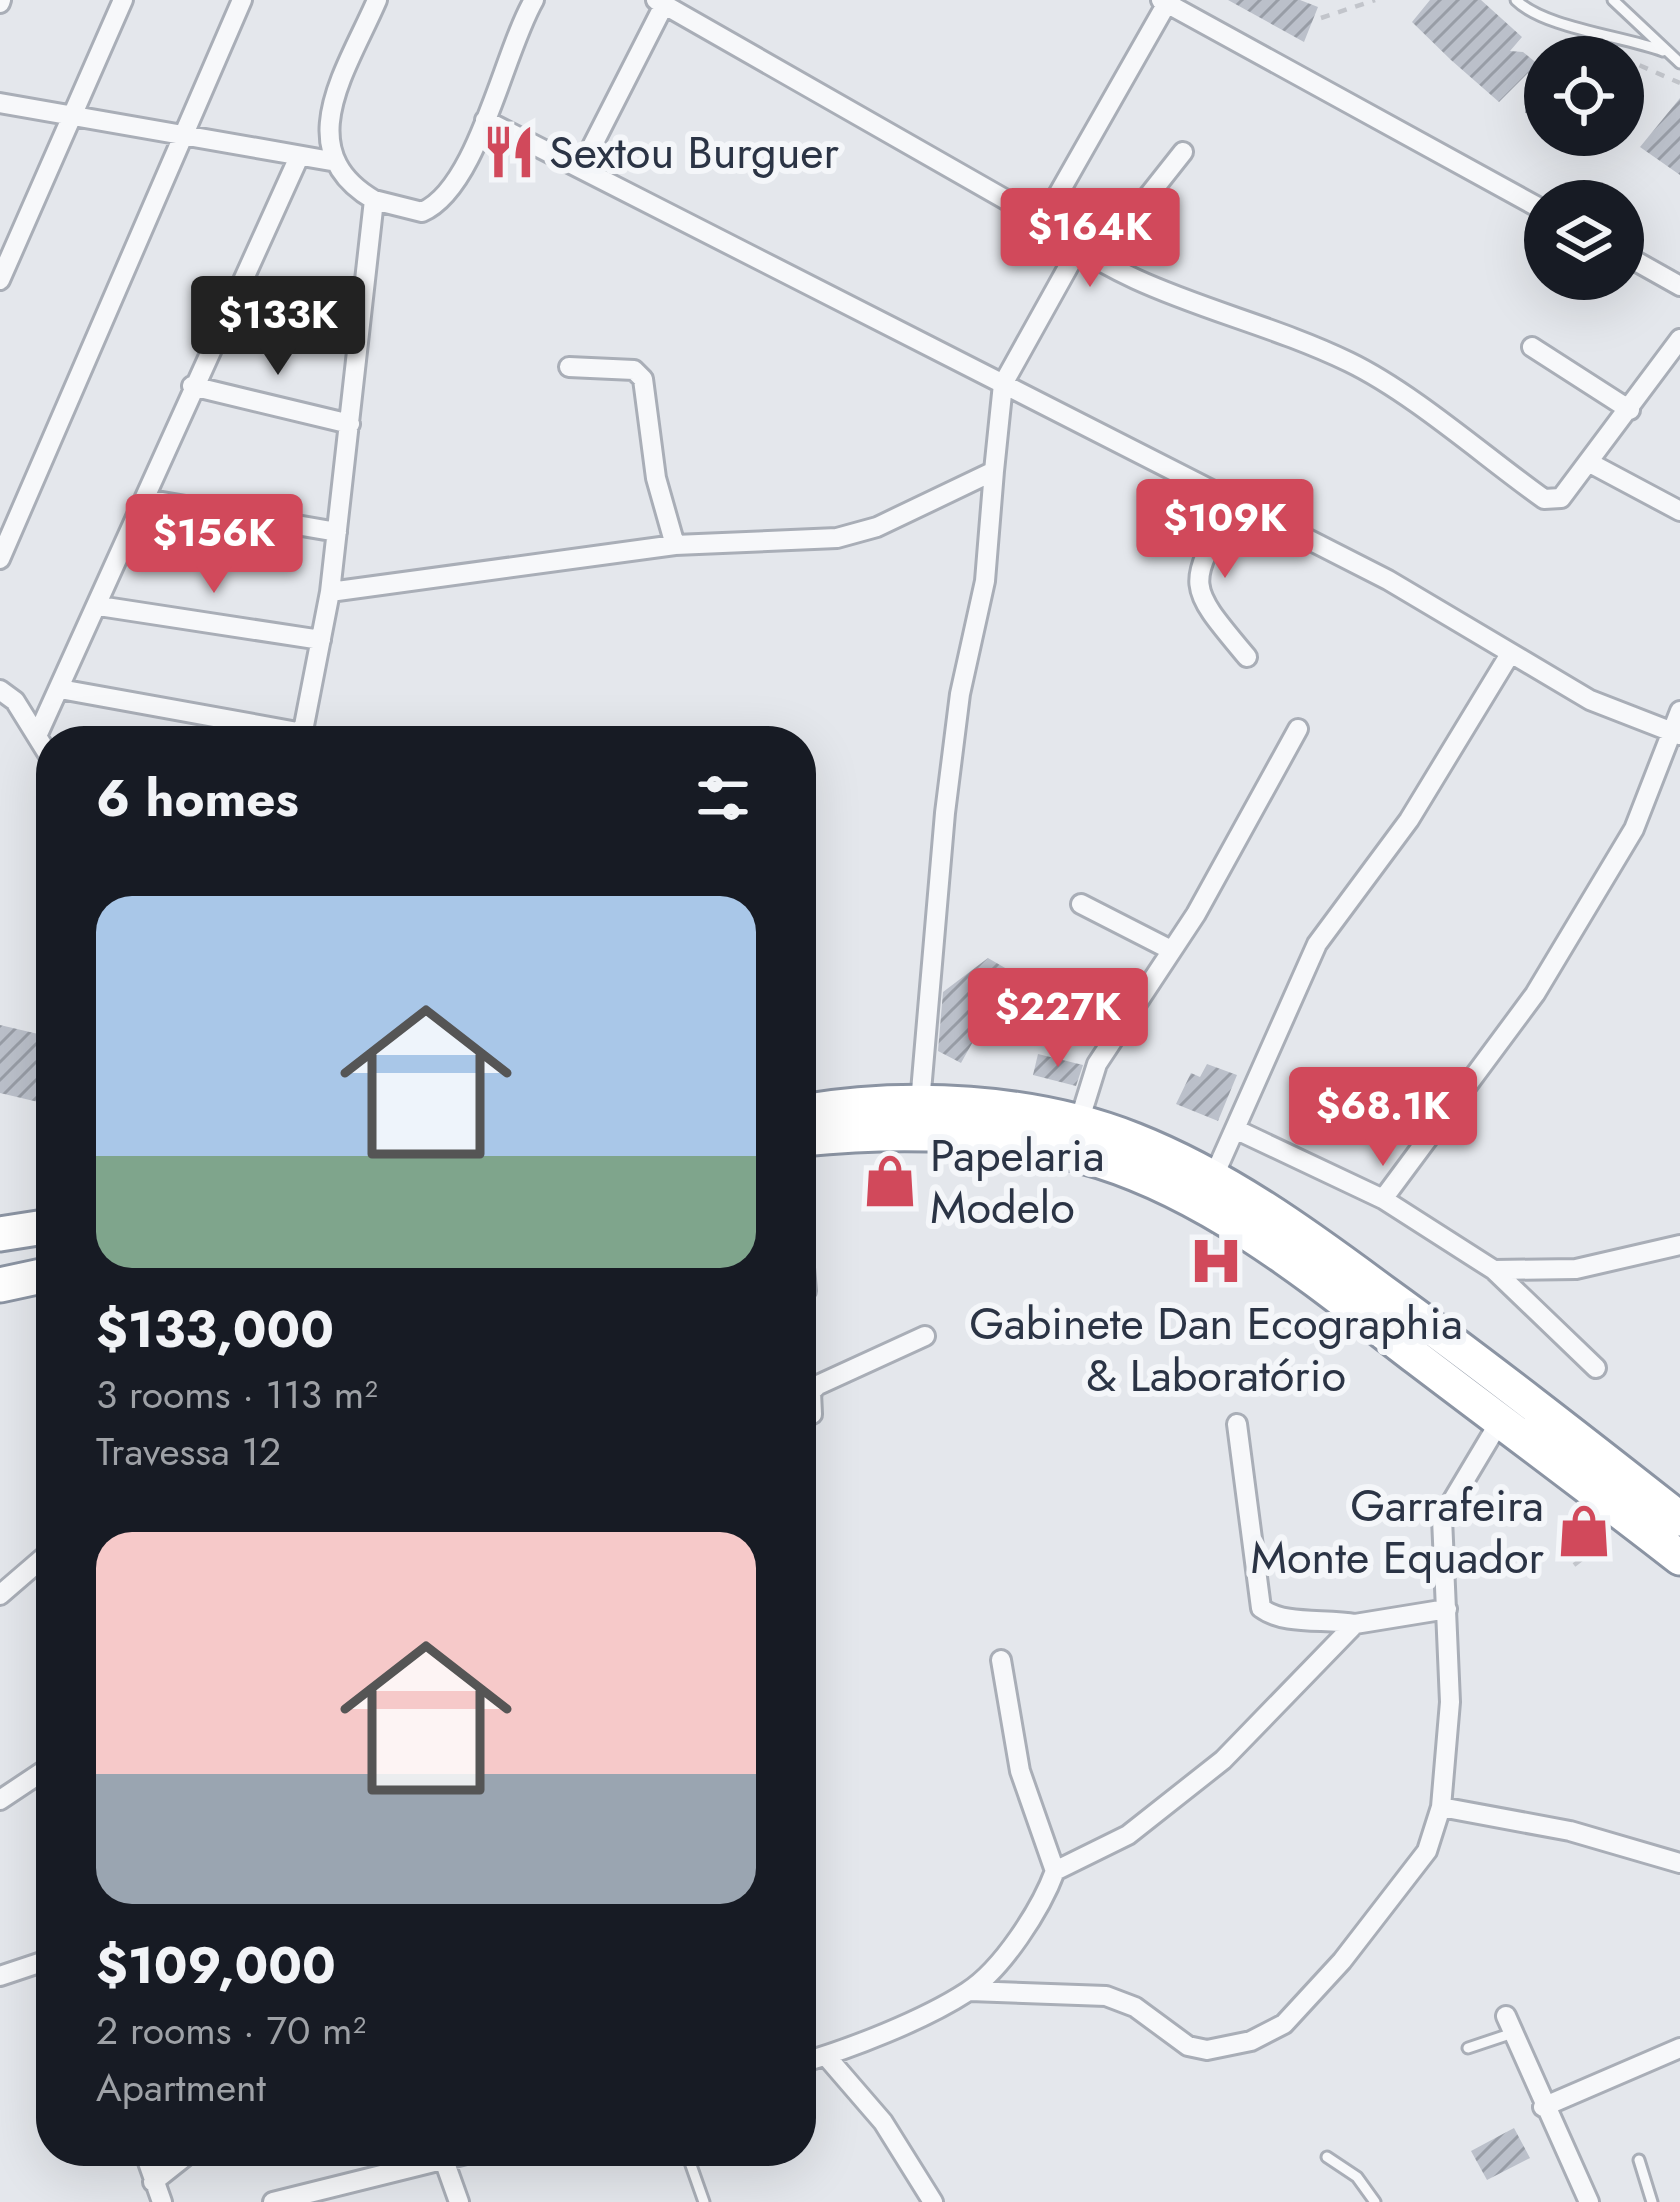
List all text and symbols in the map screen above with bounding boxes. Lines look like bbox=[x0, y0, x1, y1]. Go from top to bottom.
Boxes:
map controls bbox=[1524, 36, 1644, 300]
button: locate bbox=[1524, 36, 1644, 156]
place label: Sextou Burguer bbox=[549, 120, 840, 185]
restaurant icon: Sextou Burguer bbox=[480, 123, 538, 181]
button: layers bbox=[1524, 180, 1644, 300]
pin: $164K bbox=[1006, 188, 1174, 290]
text: $164K bbox=[1028, 198, 1152, 255]
pin: $133K bbox=[194, 276, 362, 378]
text: $133K bbox=[218, 286, 338, 343]
pin: $109K bbox=[1141, 479, 1309, 581]
text: $109K bbox=[1163, 489, 1287, 546]
pin: $156K bbox=[130, 494, 298, 596]
text: $156K bbox=[153, 504, 275, 561]
text: 6 homes bbox=[96, 761, 299, 835]
icon: filters bbox=[690, 765, 756, 831]
pin: $227K bbox=[974, 968, 1142, 1070]
icon: home bbox=[318, 974, 534, 1190]
text: $227K bbox=[995, 978, 1121, 1035]
pin: $68.1K bbox=[1285, 1067, 1481, 1169]
text: $68.1K bbox=[1316, 1077, 1450, 1134]
place label: Papelaria Modelo bbox=[930, 1123, 1105, 1240]
shop icon: Papelaria Modelo bbox=[861, 1152, 919, 1210]
hospital icon: Gabinete Dan Ecographia & Laboratório bbox=[1187, 1232, 1245, 1290]
place label: Gabinete Dan Ecographia & Laboratório bbox=[969, 1291, 1463, 1408]
text: $133,000 bbox=[96, 1292, 334, 1366]
text: 3 rooms · 113 m² bbox=[96, 1366, 378, 1423]
text: Travessa 12 bbox=[96, 1423, 281, 1480]
place label: Garrafeira Monte Equador bbox=[1251, 1473, 1545, 1590]
shop icon: Garrafeira Monte Equador bbox=[1555, 1502, 1613, 1560]
icon: home bbox=[318, 1610, 534, 1826]
text: $109,000 bbox=[96, 1928, 336, 2002]
text: 2 rooms · 70 m² bbox=[96, 2002, 366, 2059]
text: Apartment bbox=[96, 2059, 266, 2116]

